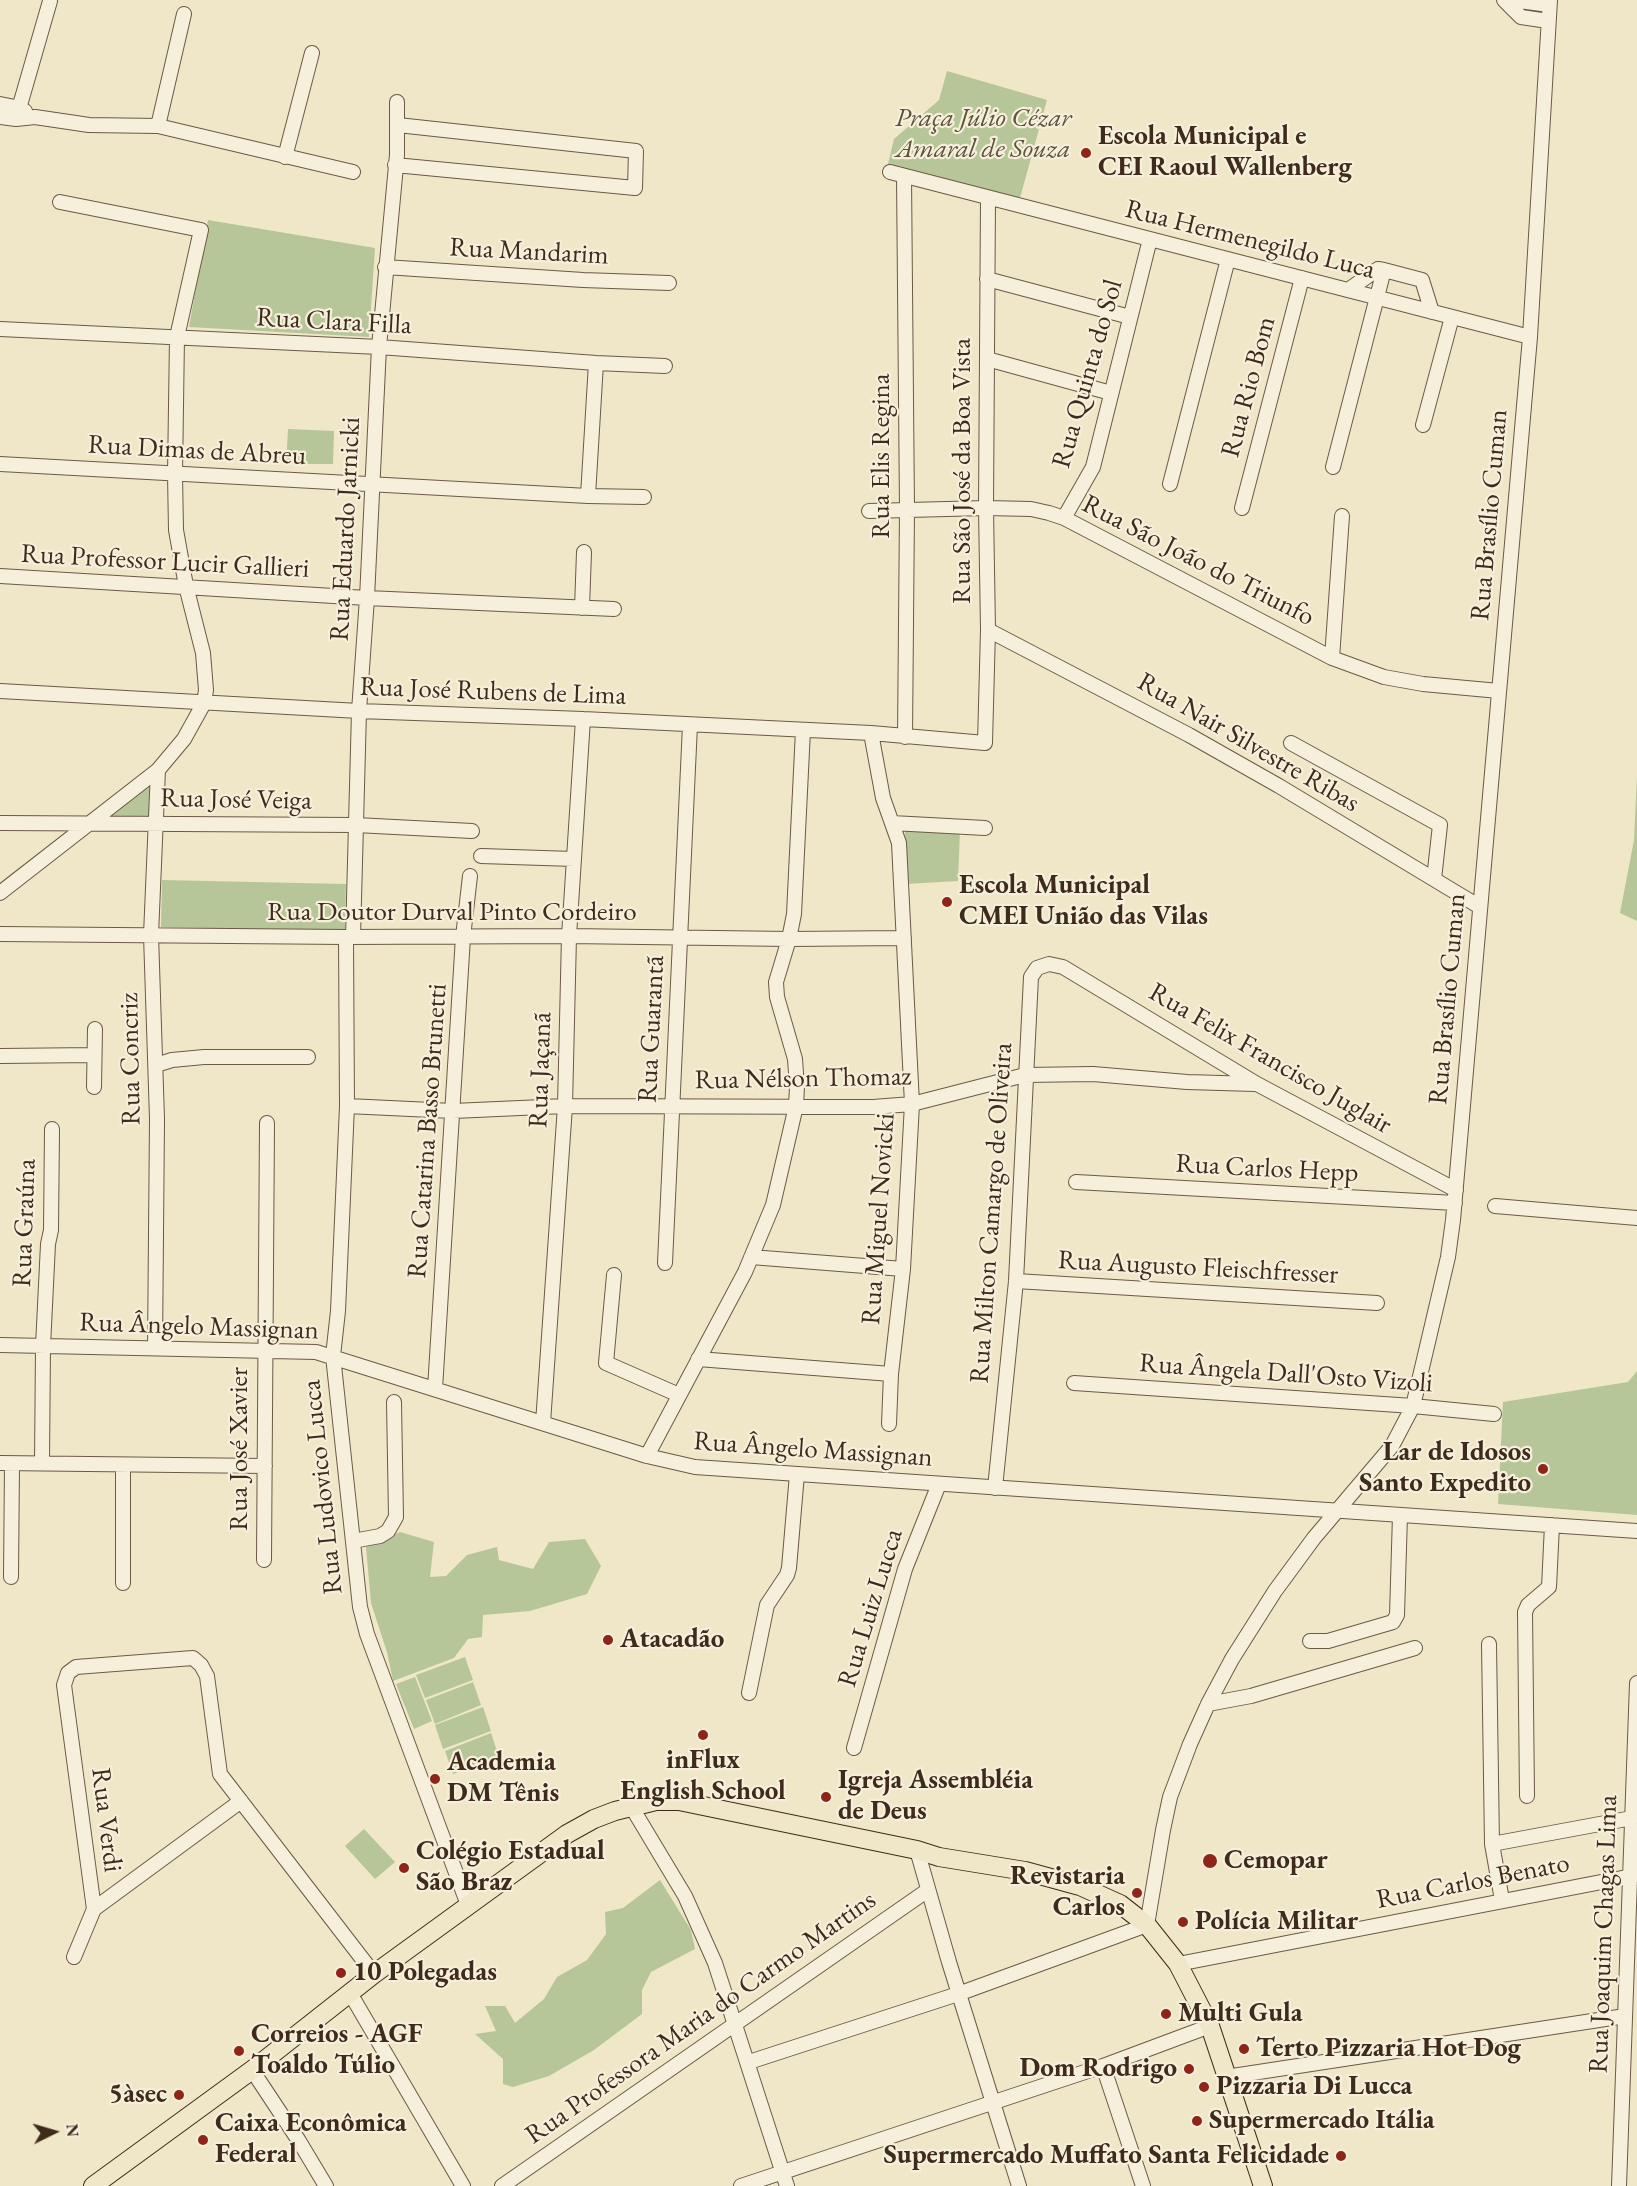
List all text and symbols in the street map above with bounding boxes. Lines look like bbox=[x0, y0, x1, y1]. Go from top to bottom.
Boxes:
park label: Praça Júlio Cézar Amaral de Souza bbox=[895, 103, 1071, 166]
place label: Escola Municipal e CEI Raoul Wallenberg bbox=[1098, 121, 1352, 184]
marker: Escola Municipal e CEI Raoul Wallenberg bbox=[1079, 146, 1093, 160]
street label: Rua Hermenegildo Luca bbox=[1122, 193, 1378, 287]
street label: Rua Mandarim bbox=[448, 232, 610, 272]
street label: Rua Quinta do Sol bbox=[1046, 276, 1130, 472]
street label: Rua Clara Filla bbox=[256, 302, 412, 342]
street label: Rua Rio Bom bbox=[1215, 313, 1283, 461]
street label: Rua São José da Boa Vista bbox=[947, 338, 979, 604]
street label: Rua Elis Regina bbox=[866, 373, 898, 539]
street label: Rua Brasílio Cuman bbox=[1465, 408, 1515, 622]
street label: Rua Eduardo Jarnicki bbox=[324, 416, 368, 642]
street label: Rua Dimas de Abreu bbox=[87, 429, 307, 473]
street label: Rua São João do Triunfo bbox=[1076, 488, 1320, 634]
street label: Rua Professor Lucir Gallieri bbox=[20, 538, 310, 586]
street label: Rua Nair Silvestre Ribas bbox=[1131, 666, 1365, 820]
street label: Rua José Rubens de Lima bbox=[359, 671, 627, 713]
street label: Rua José Veiga bbox=[160, 782, 312, 818]
place label: Escola Municipal CMEI União das Vilas bbox=[959, 870, 1208, 933]
street label: Rua Brasílio Cuman bbox=[1423, 892, 1473, 1106]
marker: Escola Municipal CMEI União das Vilas bbox=[940, 895, 954, 909]
street label: Rua Doutor Durval Pinto Cordeiro bbox=[267, 897, 637, 929]
street label: Rua Guarantã bbox=[632, 954, 672, 1104]
street label: Rua Felix Francisco Juglair bbox=[1143, 976, 1397, 1142]
street label: Rua Catarina Basso Brunetti bbox=[402, 983, 454, 1279]
street label: Rua Concriz bbox=[114, 992, 148, 1126]
street label: Rua Jaçanã bbox=[523, 1011, 559, 1129]
street label: Rua Milton Camargo de Oliveira bbox=[964, 1042, 1020, 1384]
street label: Rua Nélson Thomaz bbox=[694, 1061, 912, 1097]
street label: Rua Miguel Novicki bbox=[855, 1112, 903, 1326]
street label: Rua Carlos Hepp bbox=[1175, 1148, 1359, 1190]
street label: Rua Graúna bbox=[7, 1158, 43, 1288]
street label: Rua Augusto Fleischfresser bbox=[1057, 1244, 1339, 1292]
street label: Rua Ângelo Massignan bbox=[79, 1307, 319, 1347]
street label: Rua Ângela Dall'Osto Vizoli bbox=[1138, 1348, 1434, 1400]
street label: Rua José Xavier bbox=[224, 1367, 256, 1531]
street label: Rua Ludovico Lucca bbox=[296, 1378, 350, 1596]
street label: Rua Ângelo Massignan bbox=[692, 1425, 934, 1475]
place label: Lar de Idosos Santo Expedito bbox=[1359, 1437, 1531, 1500]
marker: Lar de Idosos Santo Expedito bbox=[1536, 1462, 1550, 1476]
street label: Rua Luiz Lucca bbox=[832, 1525, 910, 1691]
place label: Atacadão bbox=[620, 1624, 724, 1656]
marker: Atacadão bbox=[601, 1633, 615, 1647]
marker: inFlux English School bbox=[696, 1728, 710, 1742]
place label: inFlux English School bbox=[620, 1745, 786, 1808]
place label: Academia DM Tênis bbox=[447, 1747, 559, 1810]
place label: Igreja Assembléia de Deus bbox=[838, 1765, 1033, 1828]
street label: Rua Verdi bbox=[84, 1766, 128, 1874]
marker: Academia DM Tênis bbox=[428, 1772, 442, 1786]
marker: Igreja Assembléia de Deus bbox=[819, 1790, 833, 1804]
street label: Rua Joaquim Chagas Lima bbox=[1583, 1794, 1625, 2074]
place label: Colégio Estadual São Braz bbox=[416, 1836, 605, 1899]
place label: Cemopar bbox=[1224, 1845, 1328, 1877]
street label: Rua Carlos Benato bbox=[1374, 1847, 1572, 1917]
marker: Cemopar bbox=[1201, 1852, 1219, 1870]
marker: Colégio Estadual São Braz bbox=[397, 1861, 411, 1875]
place label: Revistaria Carlos bbox=[1010, 1861, 1125, 1924]
street label: Rua Professora Maria do Carmo Martins bbox=[519, 1884, 883, 2152]
marker: Revistaria Carlos bbox=[1130, 1886, 1144, 1900]
place label: Polícia Militar bbox=[1195, 1906, 1358, 1938]
marker: Polícia Militar bbox=[1176, 1915, 1190, 1929]
place label: 10 Polegadas bbox=[353, 1957, 497, 1989]
marker: 10 Polegadas bbox=[334, 1966, 348, 1980]
place label: Multi Gula bbox=[1178, 1998, 1303, 2030]
marker: Multi Gula bbox=[1159, 2007, 1173, 2021]
place label: Correios - AGF Toaldo Túlio bbox=[251, 2019, 423, 2082]
place label: Terto Pizzaria Hot Dog bbox=[1256, 2033, 1521, 2065]
marker: Terto Pizzaria Hot Dog bbox=[1237, 2042, 1251, 2056]
marker: Correios - AGF Toaldo Túlio bbox=[232, 2044, 246, 2058]
place label: Dom Rodrigo bbox=[1020, 2053, 1177, 2085]
marker: Dom Rodrigo bbox=[1182, 2062, 1196, 2076]
place label: Pizzaria Di Lucca bbox=[1216, 2071, 1412, 2103]
place label: 5àsec bbox=[109, 2079, 167, 2111]
marker: Pizzaria Di Lucca bbox=[1197, 2080, 1211, 2094]
marker: 5àsec bbox=[172, 2088, 186, 2102]
north arrow bbox=[24, 2102, 84, 2162]
place label: Supermercado Itália bbox=[1209, 2105, 1435, 2137]
place label: Caixa Econômica Federal bbox=[215, 2108, 407, 2171]
marker: Supermercado Itália bbox=[1190, 2114, 1204, 2128]
text: N bbox=[61, 2123, 83, 2138]
marker: Caixa Econômica Federal bbox=[196, 2133, 210, 2147]
place label: Supermercado Muffato Santa Felicidade bbox=[883, 2140, 1329, 2172]
marker: Supermercado Muffato Santa Felicidade bbox=[1334, 2149, 1348, 2163]

